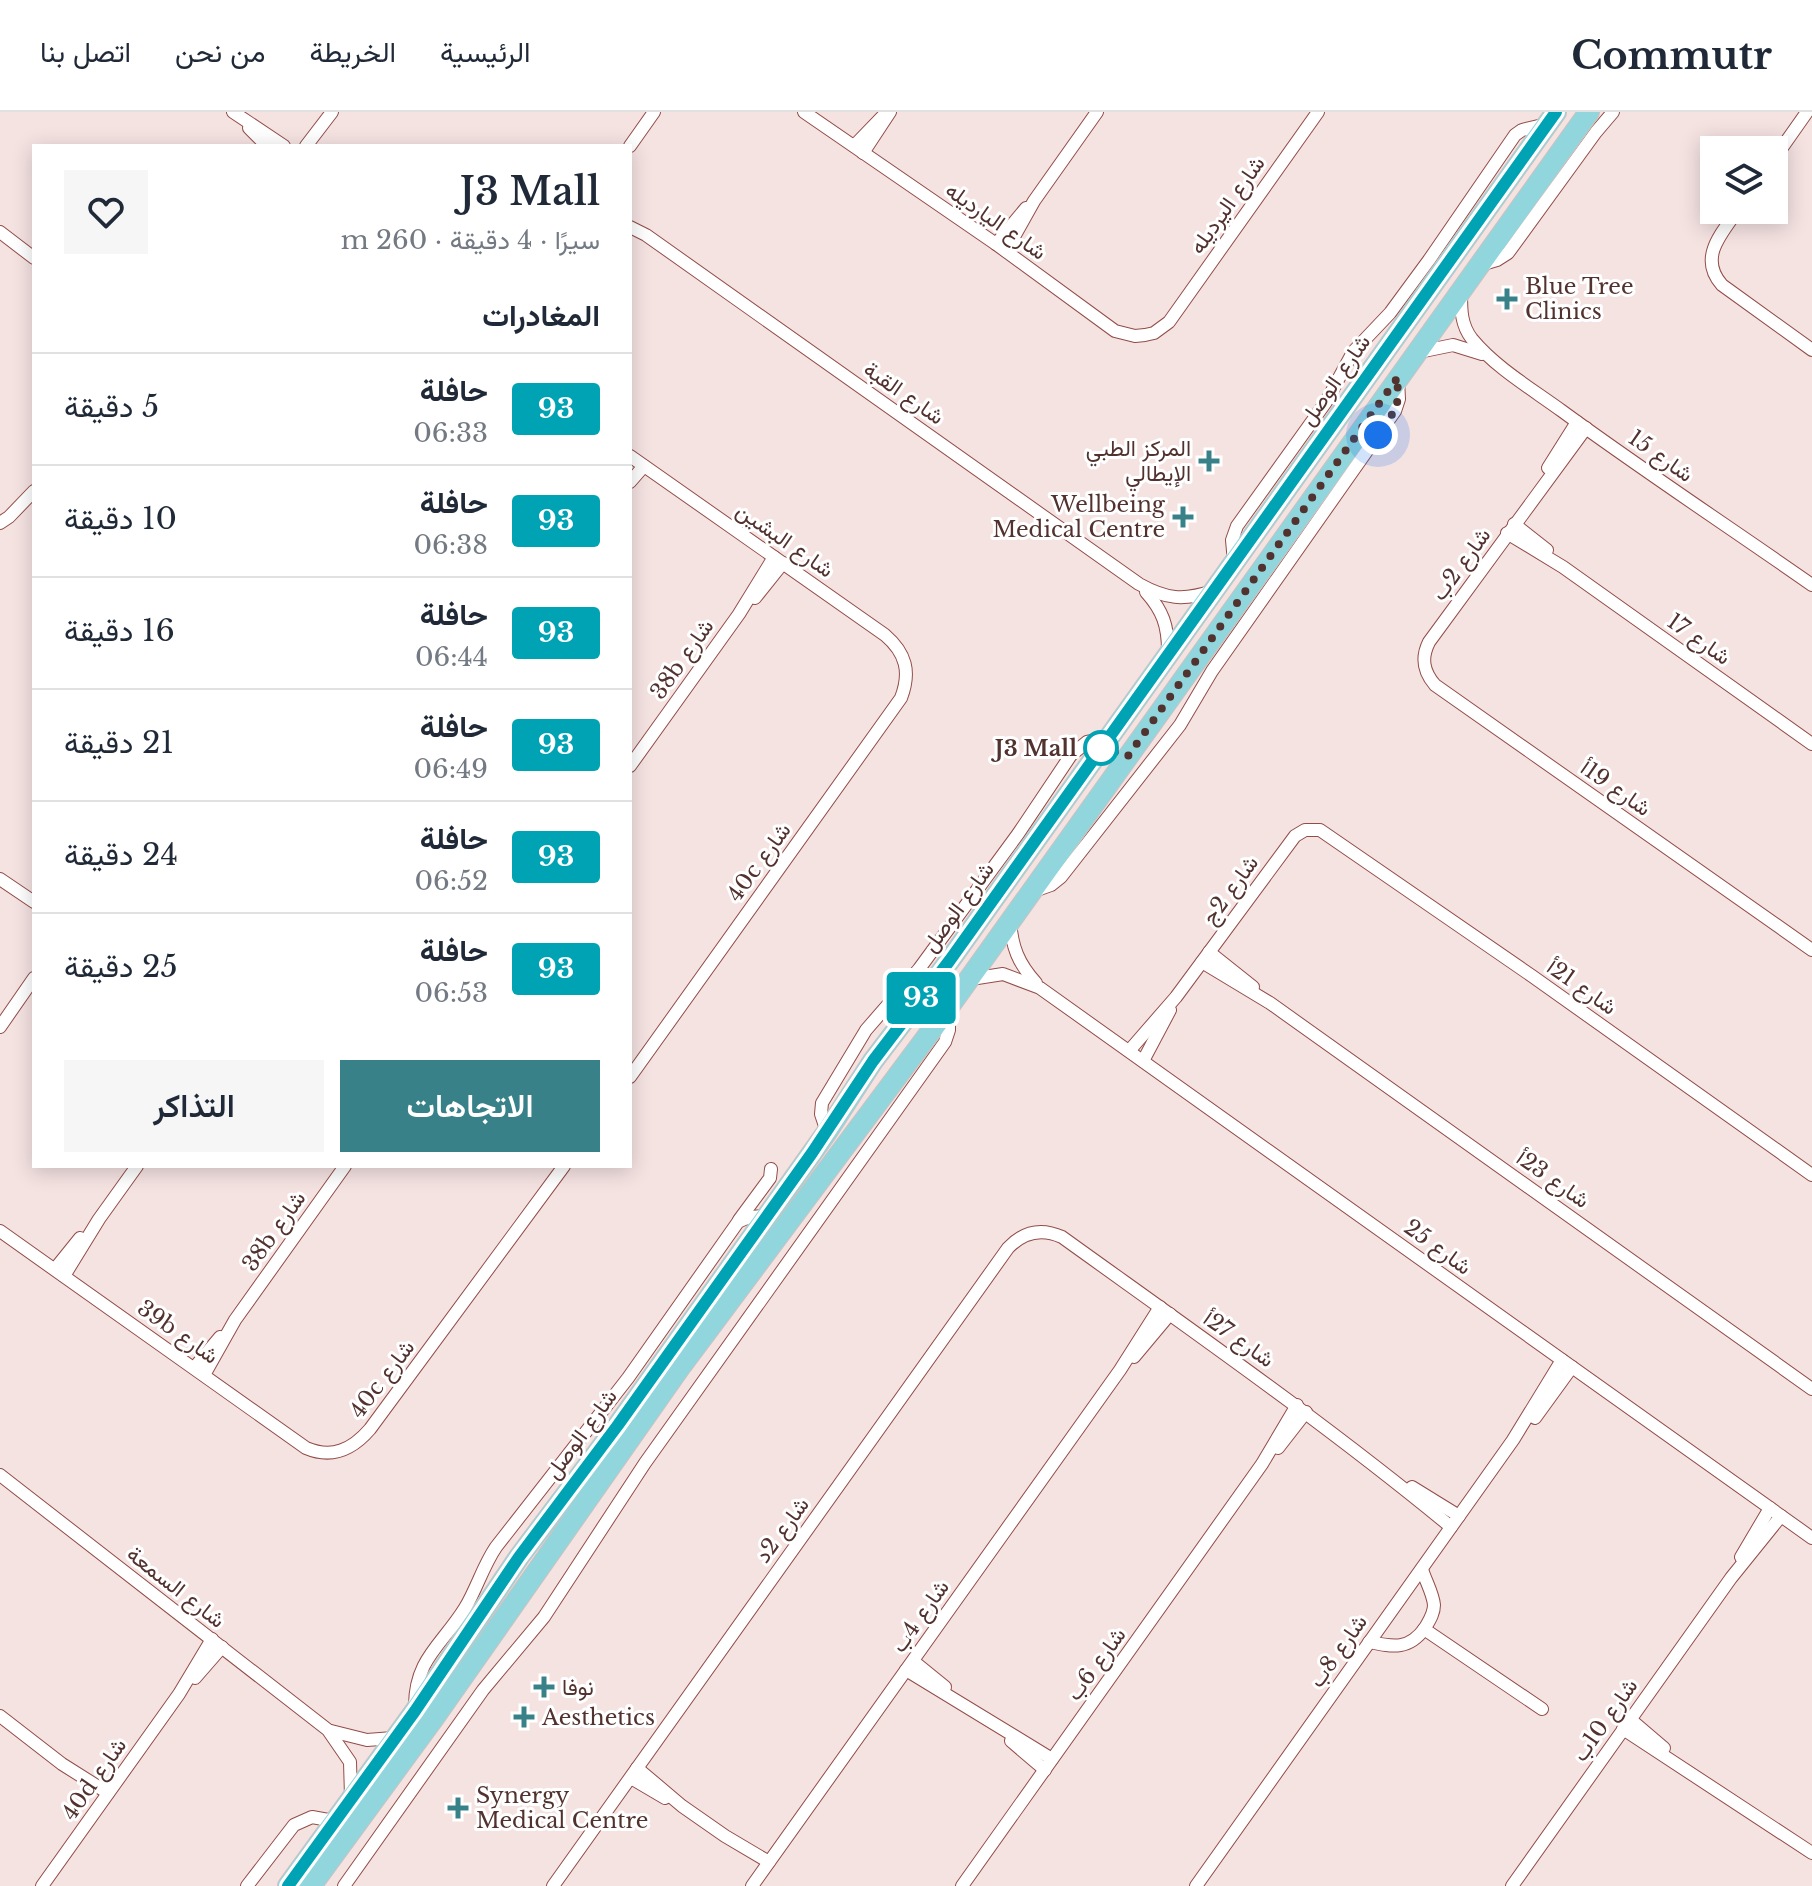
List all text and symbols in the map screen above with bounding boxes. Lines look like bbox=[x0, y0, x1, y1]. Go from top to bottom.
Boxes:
text: Commutr bbox=[1571, 32, 1772, 79]
text: اتصل بنا bbox=[40, 35, 131, 70]
text: من نحن bbox=[175, 35, 265, 70]
text: الخريطة bbox=[309, 35, 396, 70]
text: الرئيسية bbox=[440, 35, 531, 70]
map controls bbox=[1700, 136, 1788, 224]
button: layers bbox=[1700, 136, 1788, 224]
street label: شارع اليرديله bbox=[1183, 151, 1271, 260]
text: J3 Mall bbox=[460, 168, 600, 215]
button: heart bbox=[64, 170, 148, 254]
street label: شارع اليارديله bbox=[940, 176, 1052, 267]
text: سيرًا · 4 دقيقة · 260 m bbox=[341, 224, 600, 256]
place label: Blue Tree Clinics bbox=[1525, 273, 1634, 325]
marker: Blue Tree Clinics bbox=[1496, 288, 1518, 310]
text: المغادرات bbox=[482, 297, 600, 334]
street label: شارع الوصل bbox=[1294, 329, 1377, 431]
street label: شارع القبة bbox=[858, 356, 949, 431]
text: حافلة bbox=[420, 372, 488, 409]
text: 5 دقيقة bbox=[64, 388, 159, 425]
text: 93 bbox=[538, 391, 574, 426]
your location bbox=[1358, 415, 1398, 455]
text: 06:33 bbox=[413, 417, 488, 449]
street label: شارع 15 bbox=[1623, 424, 1699, 489]
place label: المركز الطبي الإيطالي bbox=[1086, 435, 1191, 492]
marker: المركز الطبي الإيطالي bbox=[1198, 450, 1220, 472]
text: حافلة bbox=[420, 484, 488, 521]
place label: Wellbeing Medical Centre bbox=[993, 491, 1166, 543]
street label: شارع البشين bbox=[730, 497, 839, 584]
text: 10 دقيقة bbox=[64, 500, 177, 537]
text: 93 bbox=[538, 503, 574, 538]
marker: Wellbeing Medical Centre bbox=[1172, 506, 1194, 528]
street label: شارع 2ب bbox=[1426, 522, 1497, 606]
text: 06:38 bbox=[414, 529, 488, 561]
text: حافلة bbox=[420, 596, 488, 633]
street label: شارع 17 bbox=[1661, 607, 1736, 671]
text: 16 دقيقة bbox=[64, 612, 175, 649]
street label: 38b شارع bbox=[645, 614, 720, 705]
text: 93 bbox=[538, 615, 574, 650]
text: 06:44 bbox=[415, 641, 488, 673]
text: حافلة bbox=[420, 708, 488, 745]
text: 21 دقيقة bbox=[64, 724, 174, 761]
text: 93 bbox=[538, 727, 574, 762]
marker: J3 Mall bbox=[1084, 731, 1118, 765]
place label: J3 Mall bbox=[991, 735, 1077, 762]
text: 06:49 bbox=[413, 753, 488, 785]
street label: شارع 19أ bbox=[1575, 754, 1656, 823]
street label: 40c شارع bbox=[721, 817, 797, 907]
text: حافلة bbox=[420, 820, 488, 857]
text: 24 دقيقة bbox=[64, 836, 178, 873]
text: 93 bbox=[538, 839, 574, 874]
street label: شارع 2ج bbox=[1196, 850, 1265, 930]
street label: شارع الوصل bbox=[916, 857, 1001, 958]
text: 06:52 bbox=[415, 865, 488, 897]
text: حافلة bbox=[420, 932, 488, 969]
text: 25 دقيقة bbox=[64, 948, 178, 985]
text: 93 bbox=[538, 951, 574, 986]
street label: شارع 21أ bbox=[1541, 953, 1622, 1022]
line badge: 93 bbox=[885, 972, 957, 1024]
text: 06:53 bbox=[415, 977, 488, 1009]
text: 93 bbox=[903, 980, 939, 1015]
button: التذاكر bbox=[64, 1060, 324, 1152]
button: الاتجاهات bbox=[340, 1060, 600, 1152]
street label: شارع 23أ bbox=[1511, 1144, 1595, 1215]
street label: 38b شارع bbox=[237, 1186, 312, 1277]
street label: شارع 25 bbox=[1398, 1214, 1477, 1281]
street label: 39b شارع bbox=[132, 1294, 224, 1370]
street label: شارع 27أ bbox=[1198, 1305, 1280, 1374]
street label: 40c شارع bbox=[344, 1335, 421, 1424]
street label: شارع الوصل bbox=[539, 1384, 624, 1485]
street label: شارع 2د bbox=[749, 1492, 816, 1569]
street label: شارع السمعة bbox=[121, 1540, 230, 1635]
street label: شارع 4ب bbox=[885, 1574, 956, 1658]
street label: شارع 8ب bbox=[1303, 1609, 1374, 1693]
street label: شارع 6ب bbox=[1060, 1622, 1132, 1706]
street label: شارع 10ب bbox=[1567, 1673, 1644, 1767]
place label: نوفا bbox=[562, 1674, 594, 1701]
marker: نوفا bbox=[533, 1676, 555, 1698]
place label: Aesthetics bbox=[541, 1704, 655, 1731]
marker: Aesthetics bbox=[513, 1706, 535, 1728]
street label: 40d شارع bbox=[56, 1733, 133, 1826]
place label: Synergy Medical Centre bbox=[476, 1782, 648, 1834]
marker: Synergy Medical Centre bbox=[447, 1797, 469, 1819]

